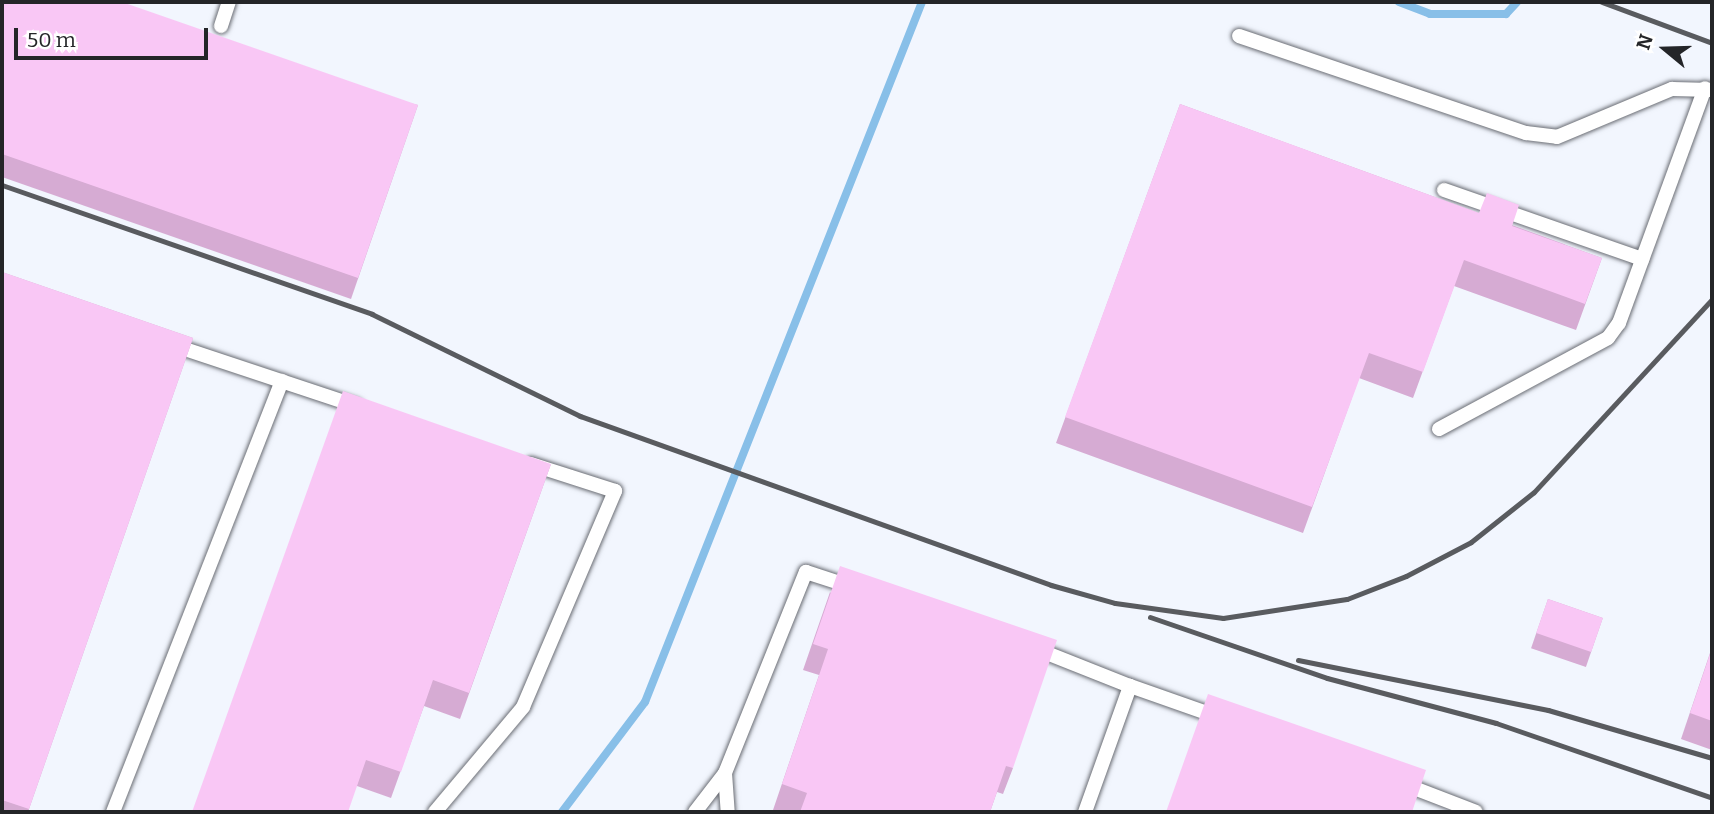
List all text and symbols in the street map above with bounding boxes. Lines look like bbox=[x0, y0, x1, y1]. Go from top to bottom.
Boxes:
scale bar bbox=[18, 14, 212, 58]
north arrow bbox=[1630, 14, 1700, 84]
text: 50 m bbox=[27, 27, 76, 53]
text: N bbox=[1631, 31, 1658, 53]

